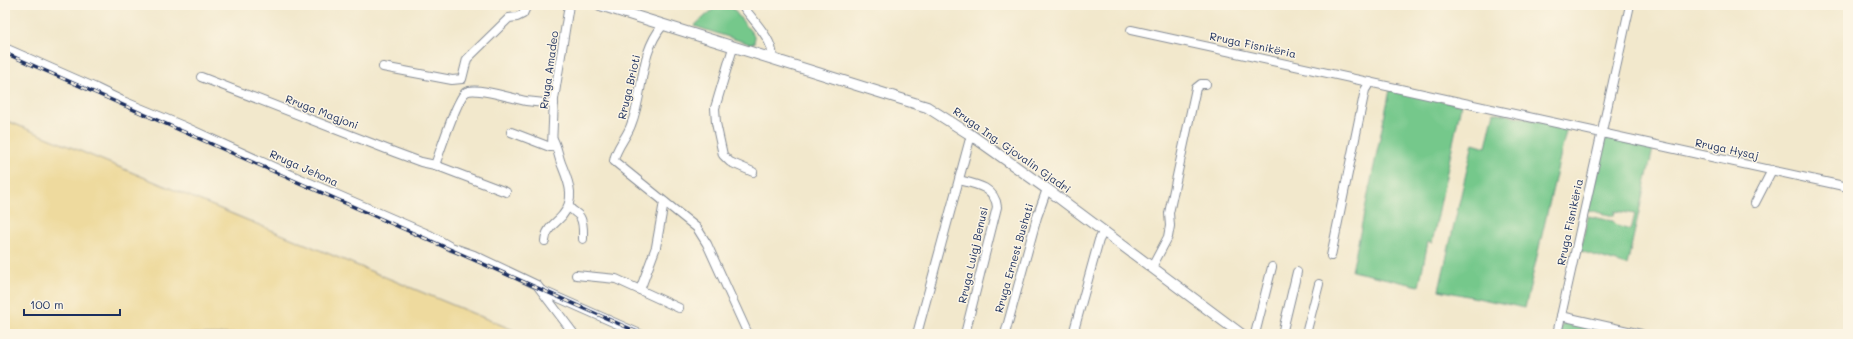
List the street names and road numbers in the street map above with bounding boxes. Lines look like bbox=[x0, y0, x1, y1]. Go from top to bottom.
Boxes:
street label: Rruga Fisnikëria bbox=[1208, 28, 1298, 61]
street label: Rruga Amadeo bbox=[536, 29, 561, 110]
street label: Rruga Brioti bbox=[614, 53, 643, 121]
street label: Rruga Magjoni bbox=[284, 91, 361, 132]
street label: Rruga Ing. Gjovalin Gjadri bbox=[950, 103, 1074, 196]
street label: Rruga Hysaj bbox=[1694, 134, 1760, 163]
street label: Rruga Jehona bbox=[267, 146, 341, 189]
street label: Rruga Fisnikëria bbox=[1553, 177, 1586, 267]
street label: Rruga Ernest Bushati bbox=[991, 201, 1036, 314]
street label: Rruga Luigj Benusi bbox=[954, 205, 991, 305]

